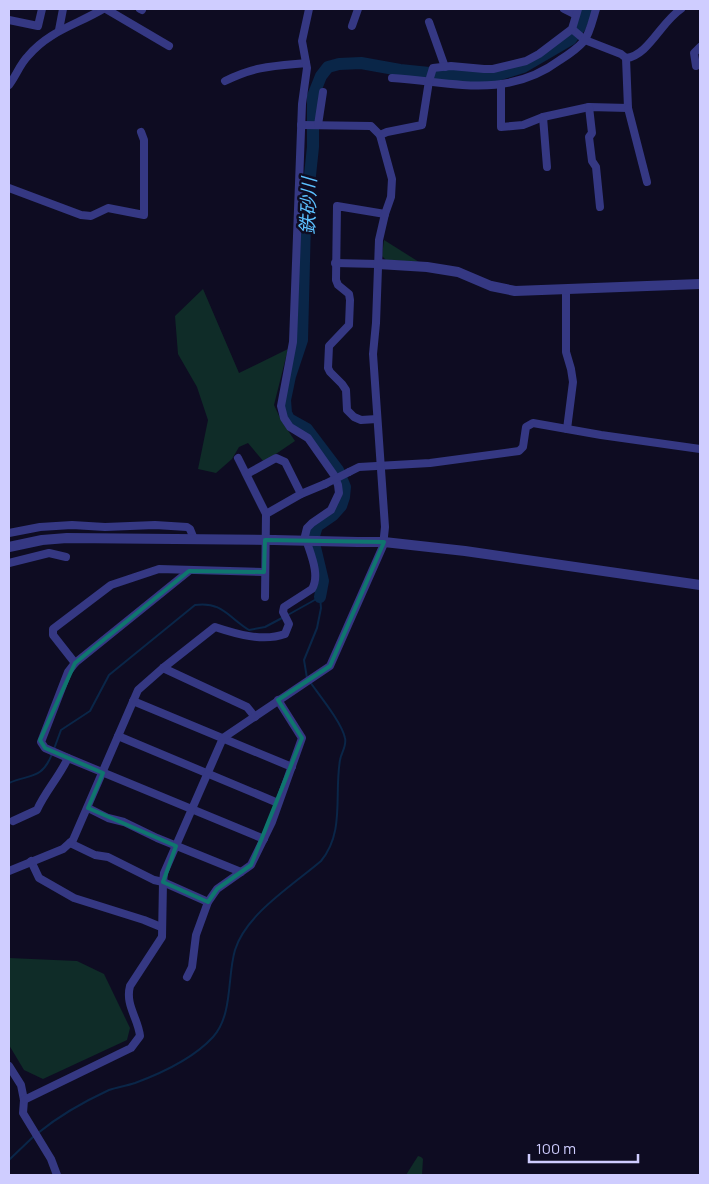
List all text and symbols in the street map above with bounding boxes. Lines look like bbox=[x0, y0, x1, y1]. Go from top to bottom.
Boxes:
water label: 鉄砂川 bbox=[294, 175, 322, 235]
scale bar bbox=[529, 1132, 638, 1164]
text: 100 m bbox=[536, 1138, 576, 1159]

